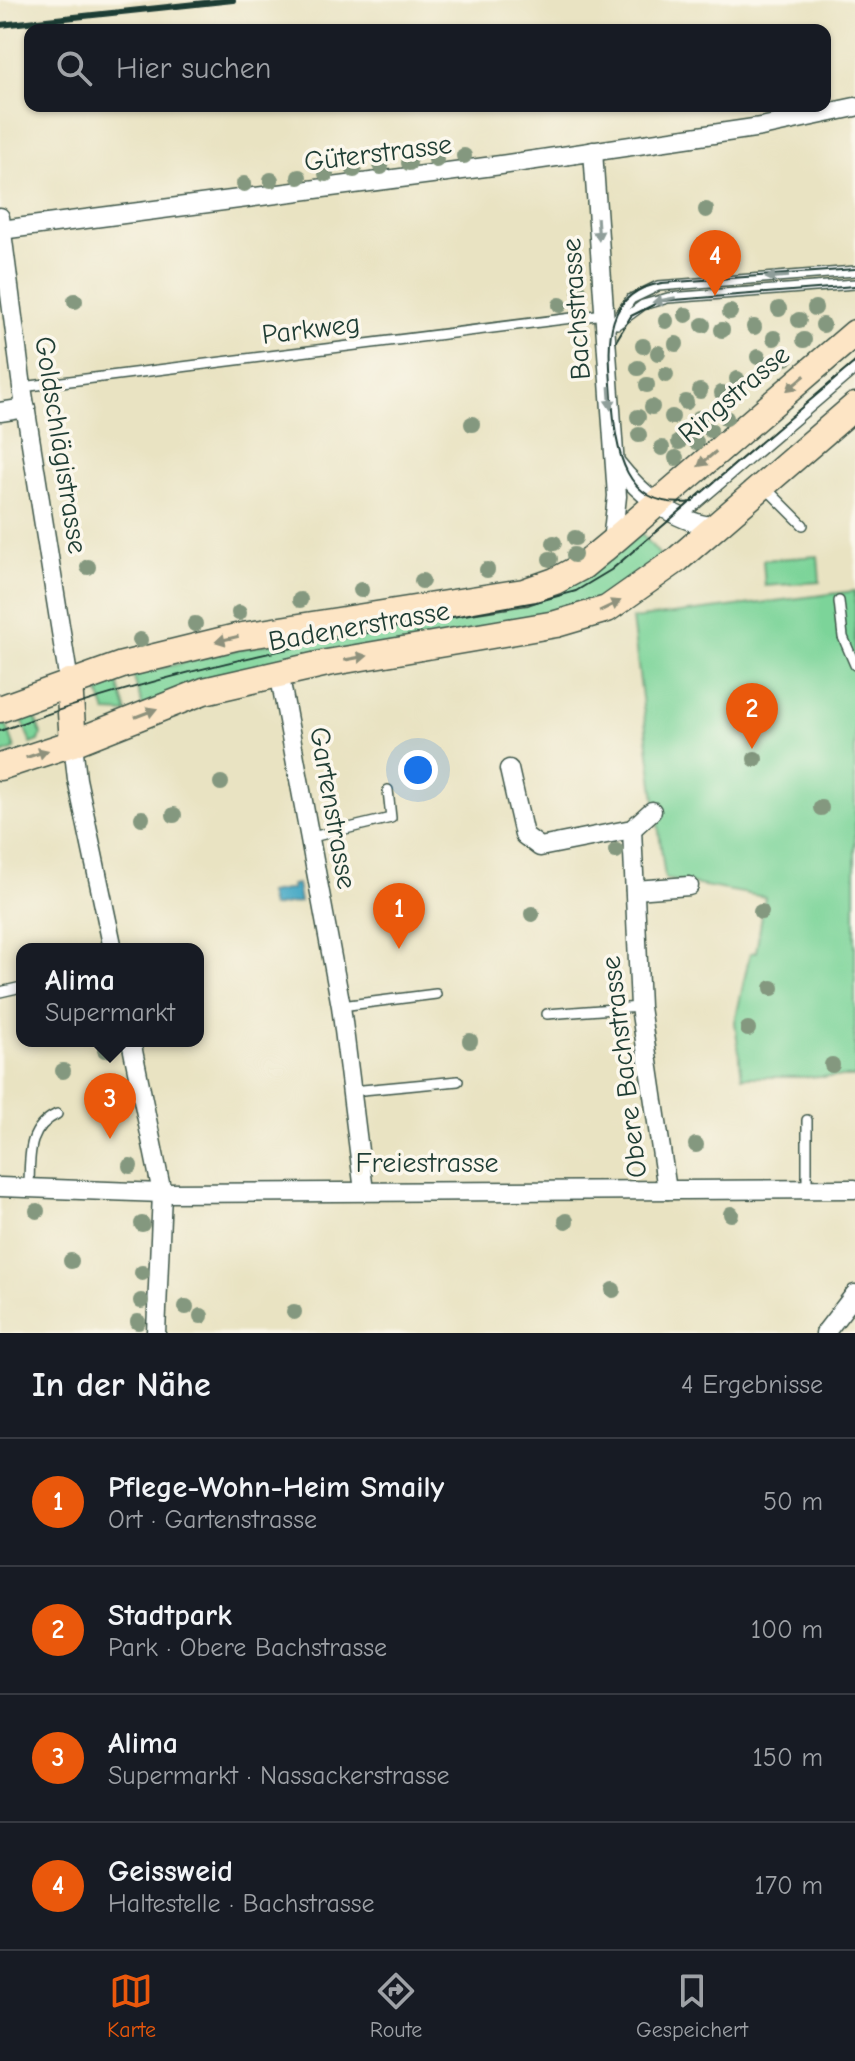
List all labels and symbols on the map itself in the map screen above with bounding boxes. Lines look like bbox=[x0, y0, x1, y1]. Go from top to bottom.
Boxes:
street label: Güterstrasse bbox=[302, 128, 454, 178]
one-way arrow bbox=[592, 217, 605, 242]
pin: 4 bbox=[689, 230, 741, 296]
street label: Bachstrasse bbox=[555, 237, 597, 381]
one-way arrow bbox=[764, 271, 789, 284]
one-way arrow bbox=[651, 294, 676, 306]
street label: Parkweg bbox=[260, 307, 362, 351]
street label: Goldschlägistrasse bbox=[28, 334, 94, 556]
street label: Ringstrasse bbox=[672, 338, 796, 450]
one-way arrow bbox=[787, 374, 807, 391]
one-way arrow bbox=[604, 386, 617, 411]
one-way arrow bbox=[698, 450, 718, 467]
street label: Badenerstrasse bbox=[266, 594, 452, 658]
one-way arrow bbox=[599, 599, 622, 613]
one-way arrow bbox=[214, 633, 239, 646]
one-way arrow bbox=[344, 651, 369, 664]
pin: 2 bbox=[726, 683, 778, 749]
one-way arrow bbox=[134, 706, 158, 719]
street label: Gartenstrasse bbox=[303, 724, 363, 892]
one-way arrow bbox=[25, 747, 49, 760]
your location bbox=[398, 750, 438, 790]
pin: 1 bbox=[373, 883, 425, 949]
street label: Obere Bachstrasse bbox=[595, 954, 653, 1180]
pin: 3 bbox=[84, 1073, 136, 1139]
street label: Freiestrasse bbox=[355, 1147, 499, 1179]

